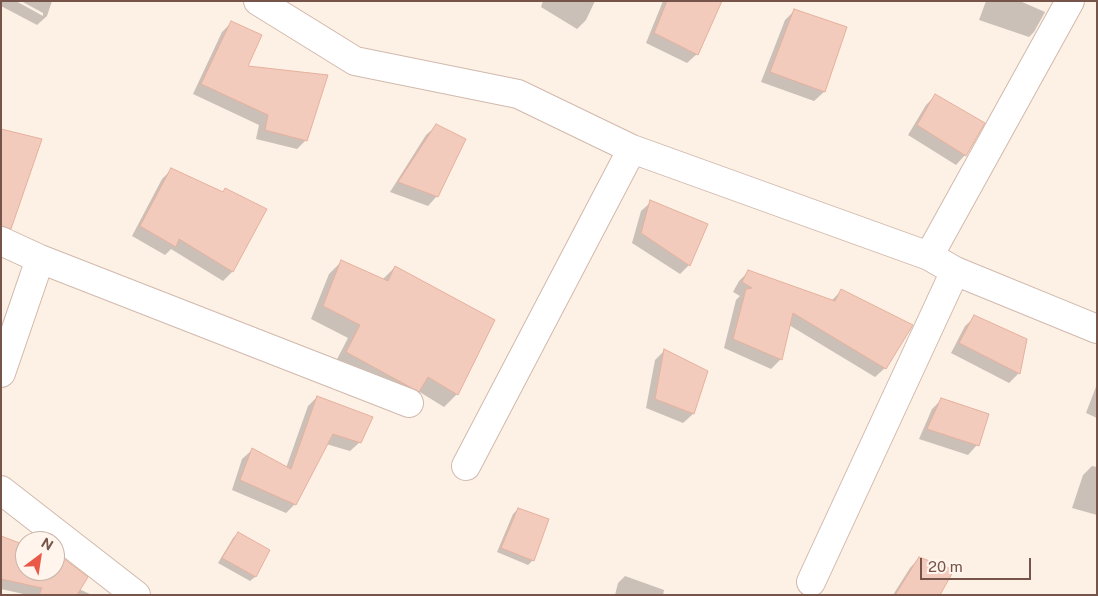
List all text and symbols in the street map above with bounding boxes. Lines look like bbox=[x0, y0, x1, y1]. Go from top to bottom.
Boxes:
north arrow bbox=[15, 531, 65, 581]
text: N bbox=[38, 534, 56, 554]
scale bar bbox=[923, 548, 1034, 580]
text: 20 m bbox=[928, 558, 963, 575]

